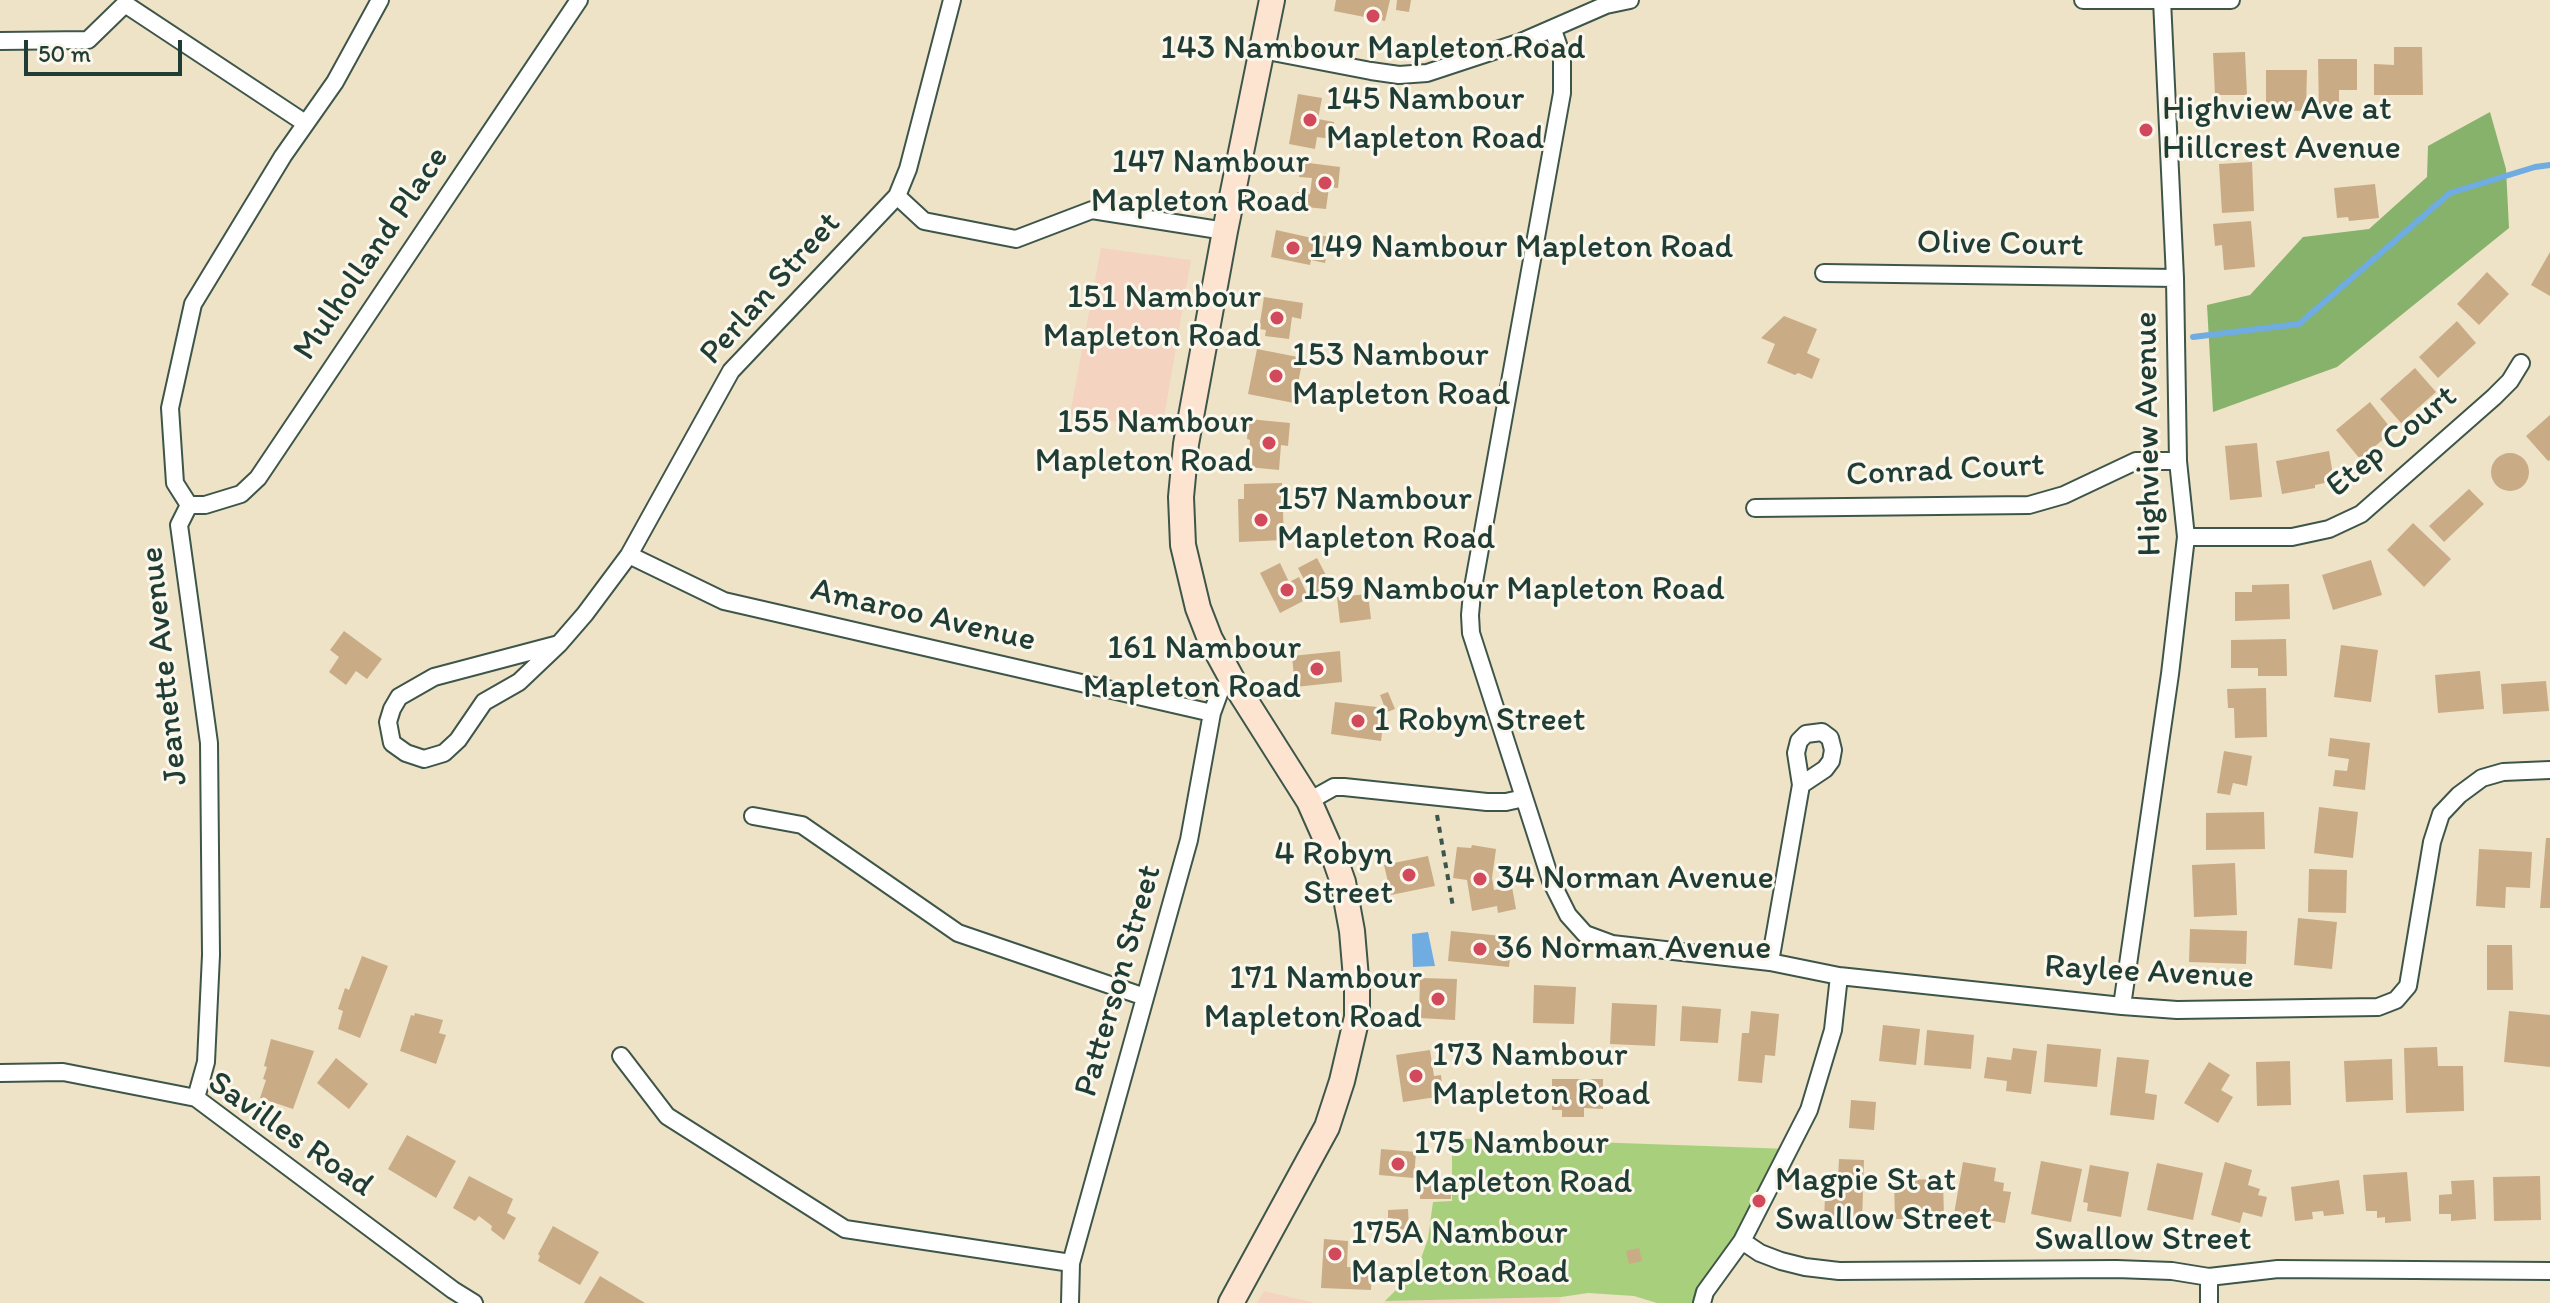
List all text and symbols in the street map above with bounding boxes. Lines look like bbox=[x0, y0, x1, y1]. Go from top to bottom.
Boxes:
marker: 143 Nambour Mapleton Road bbox=[1364, 7, 1382, 25]
scale bar bbox=[28, 24, 186, 74]
place label: 143 Nambour Mapleton Road bbox=[1161, 29, 1585, 69]
text: 50 m bbox=[38, 39, 91, 68]
place label: 145 Nambour Mapleton Road bbox=[1326, 80, 1544, 160]
place label: Highview Ave at Hillcrest Avenue bbox=[2162, 90, 2401, 170]
marker: 145 Nambour Mapleton Road bbox=[1301, 111, 1319, 129]
marker: Highview Ave at Hillcrest Avenue bbox=[2137, 121, 2155, 139]
street label: Mulholland Place bbox=[285, 139, 459, 369]
place label: 147 Nambour Mapleton Road bbox=[1091, 143, 1309, 222]
marker: 147 Nambour Mapleton Road bbox=[1316, 174, 1334, 192]
street label: Perlan Street bbox=[692, 204, 850, 374]
street label: Olive Court bbox=[1916, 223, 2084, 267]
place label: 149 Nambour Mapleton Road bbox=[1309, 228, 1733, 268]
marker: 149 Nambour Mapleton Road bbox=[1284, 239, 1302, 257]
place label: 151 Nambour Mapleton Road bbox=[1043, 278, 1261, 358]
marker: 151 Nambour Mapleton Road bbox=[1268, 309, 1286, 327]
street label: Highview Avenue bbox=[2126, 311, 2172, 557]
place label: 153 Nambour Mapleton Road bbox=[1292, 336, 1510, 416]
marker: 153 Nambour Mapleton Road bbox=[1267, 367, 1285, 385]
street label: Etep Court bbox=[2318, 377, 2466, 507]
place label: 155 Nambour Mapleton Road bbox=[1035, 403, 1253, 482]
marker: 155 Nambour Mapleton Road bbox=[1260, 434, 1278, 452]
street label: Conrad Court bbox=[1845, 445, 2045, 497]
place label: 157 Nambour Mapleton Road bbox=[1277, 480, 1495, 560]
marker: 157 Nambour Mapleton Road bbox=[1252, 511, 1270, 529]
street label: Jeanette Avenue bbox=[132, 545, 198, 787]
street label: Amaroo Avenue bbox=[807, 570, 1039, 662]
place label: 159 Nambour Mapleton Road bbox=[1303, 570, 1725, 610]
marker: 159 Nambour Mapleton Road bbox=[1278, 581, 1296, 599]
place label: 161 Nambour Mapleton Road bbox=[1083, 629, 1301, 708]
marker: 161 Nambour Mapleton Road bbox=[1308, 660, 1326, 678]
place label: 1 Robyn Street bbox=[1374, 701, 1586, 741]
marker: 1 Robyn Street bbox=[1349, 712, 1367, 730]
place label: 4 Robyn Street bbox=[1274, 835, 1393, 914]
place label: 34 Norman Avenue bbox=[1496, 859, 1774, 899]
street label: Patterson Street bbox=[1066, 860, 1172, 1102]
marker: 4 Robyn Street bbox=[1400, 866, 1418, 884]
marker: 34 Norman Avenue bbox=[1471, 870, 1489, 888]
place label: 36 Norman Avenue bbox=[1496, 929, 1771, 969]
marker: 36 Norman Avenue bbox=[1471, 940, 1489, 958]
street label: Raylee Avenue bbox=[2043, 947, 2255, 999]
place label: 171 Nambour Mapleton Road bbox=[1204, 959, 1422, 1038]
marker: 171 Nambour Mapleton Road bbox=[1429, 990, 1447, 1008]
place label: 173 Nambour Mapleton Road bbox=[1432, 1036, 1650, 1116]
street label: Savilles Road bbox=[199, 1063, 381, 1207]
marker: 173 Nambour Mapleton Road bbox=[1407, 1067, 1425, 1085]
place label: 175 Nambour Mapleton Road bbox=[1414, 1124, 1632, 1204]
marker: 175 Nambour Mapleton Road bbox=[1389, 1155, 1407, 1173]
place label: Magpie St at Swallow Street bbox=[1775, 1161, 1992, 1240]
marker: Magpie St at Swallow Street bbox=[1750, 1192, 1768, 1210]
place label: 175A Nambour Mapleton Road bbox=[1351, 1214, 1569, 1294]
street label: Swallow Street bbox=[2035, 1220, 2251, 1260]
marker: 175A Nambour Mapleton Road bbox=[1326, 1245, 1344, 1263]

